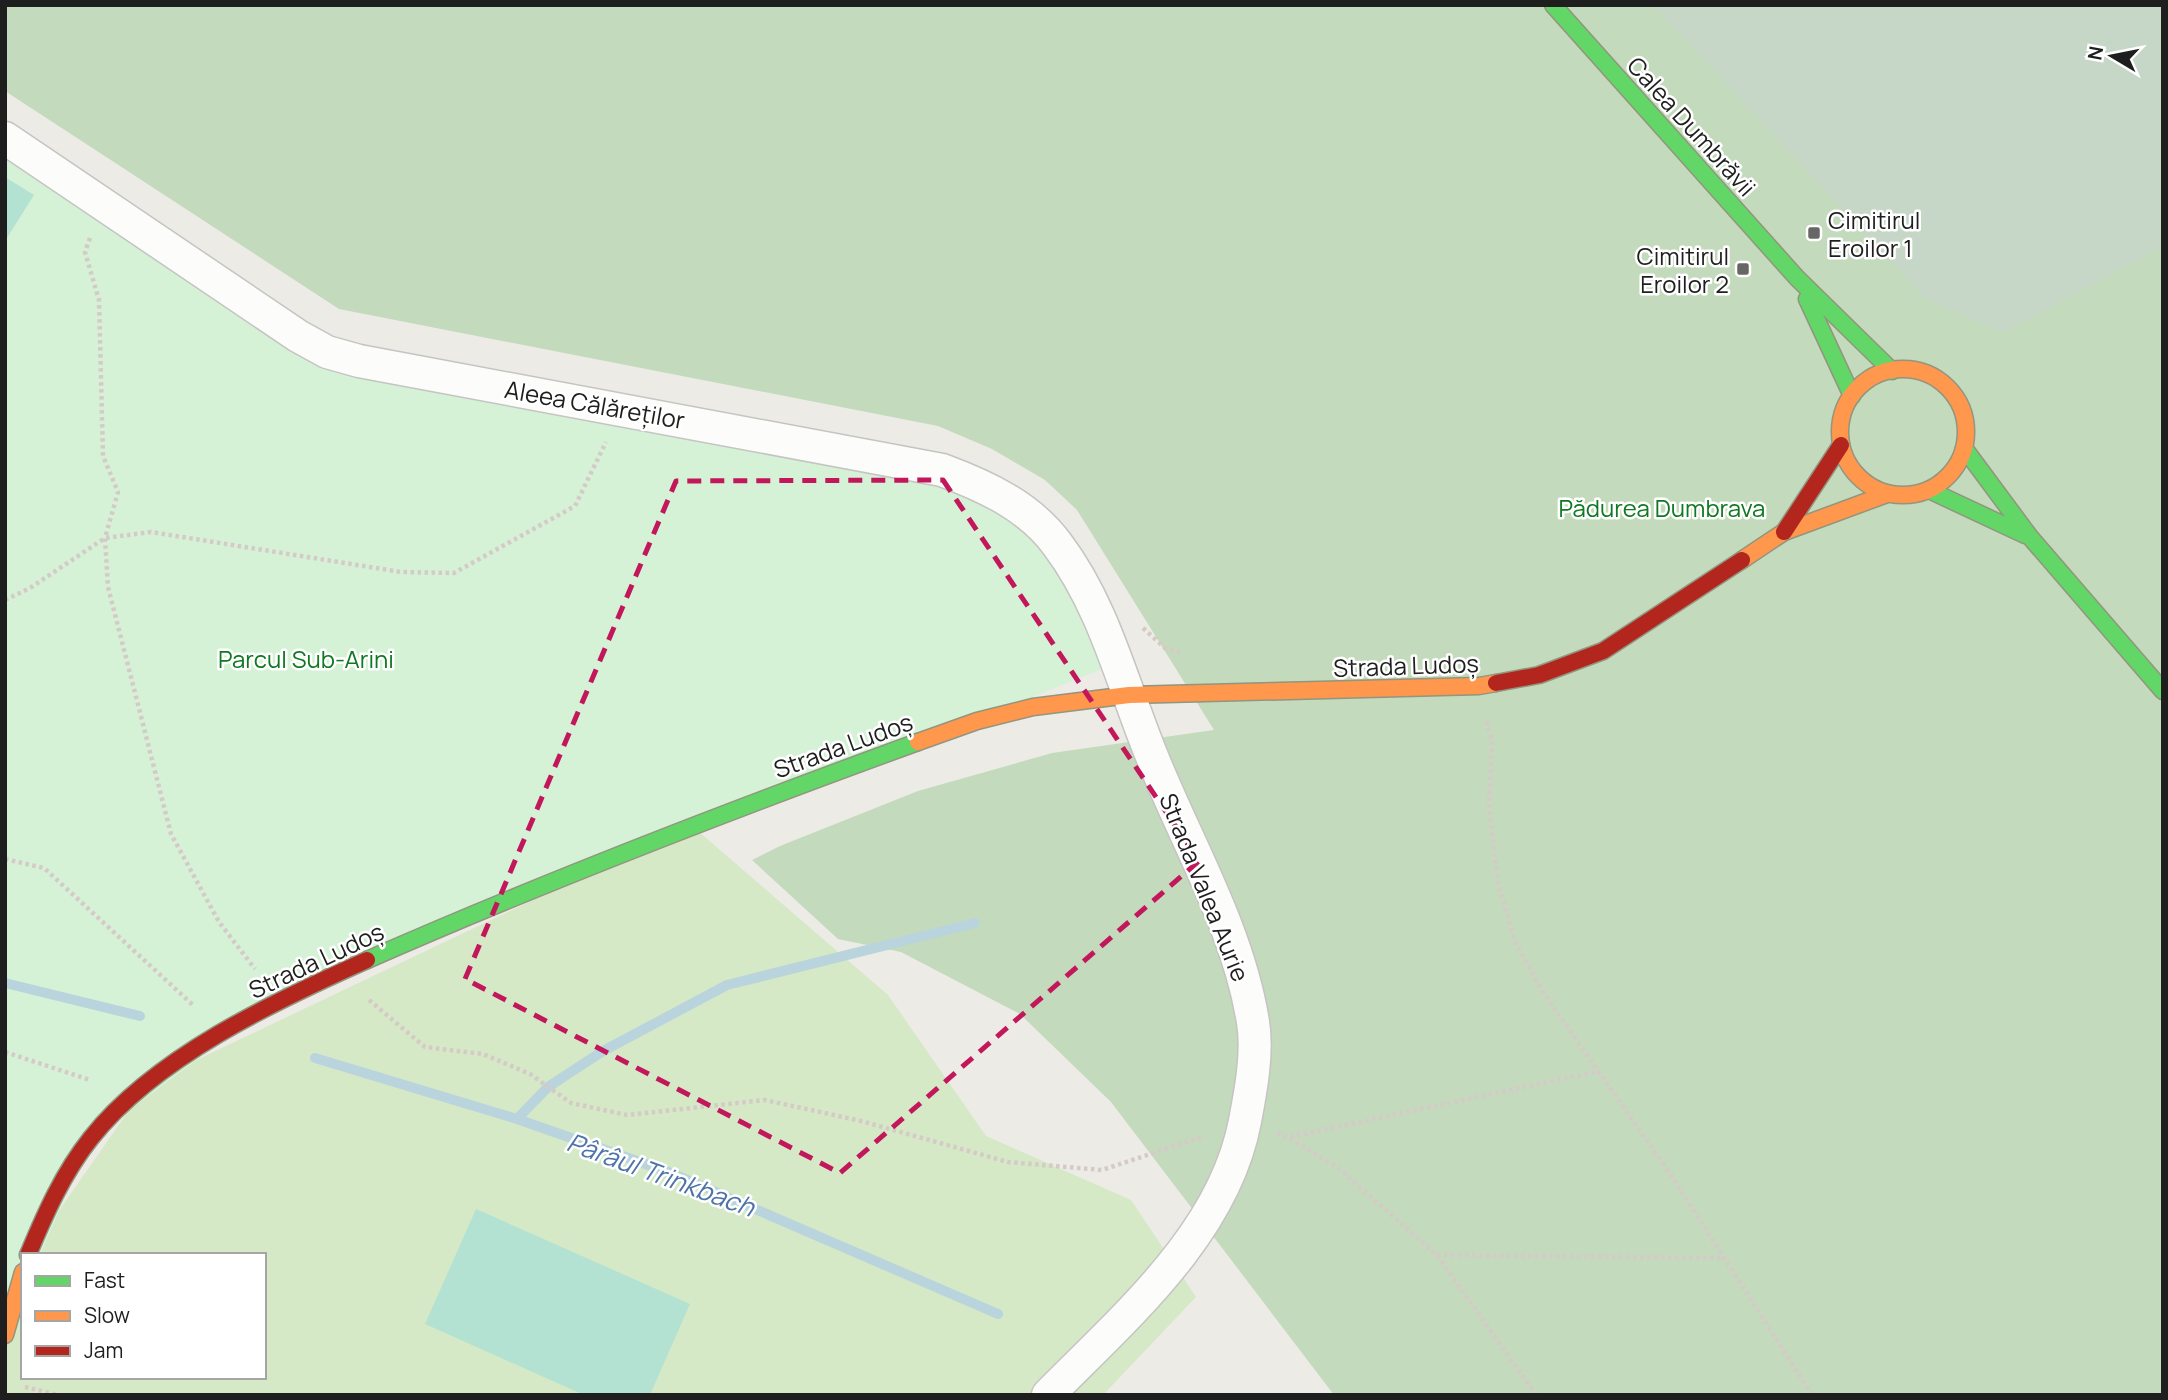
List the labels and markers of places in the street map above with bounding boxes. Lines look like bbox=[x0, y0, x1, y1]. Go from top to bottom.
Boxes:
place label: Cimitirul Eroilor 1 bbox=[1828, 203, 1920, 264]
marker: Cimitirul Eroilor 1 bbox=[1806, 225, 1822, 241]
place label: Cimitirul Eroilor 2 bbox=[1637, 239, 1729, 300]
marker: Cimitirul Eroilor 2 bbox=[1735, 261, 1751, 277]

